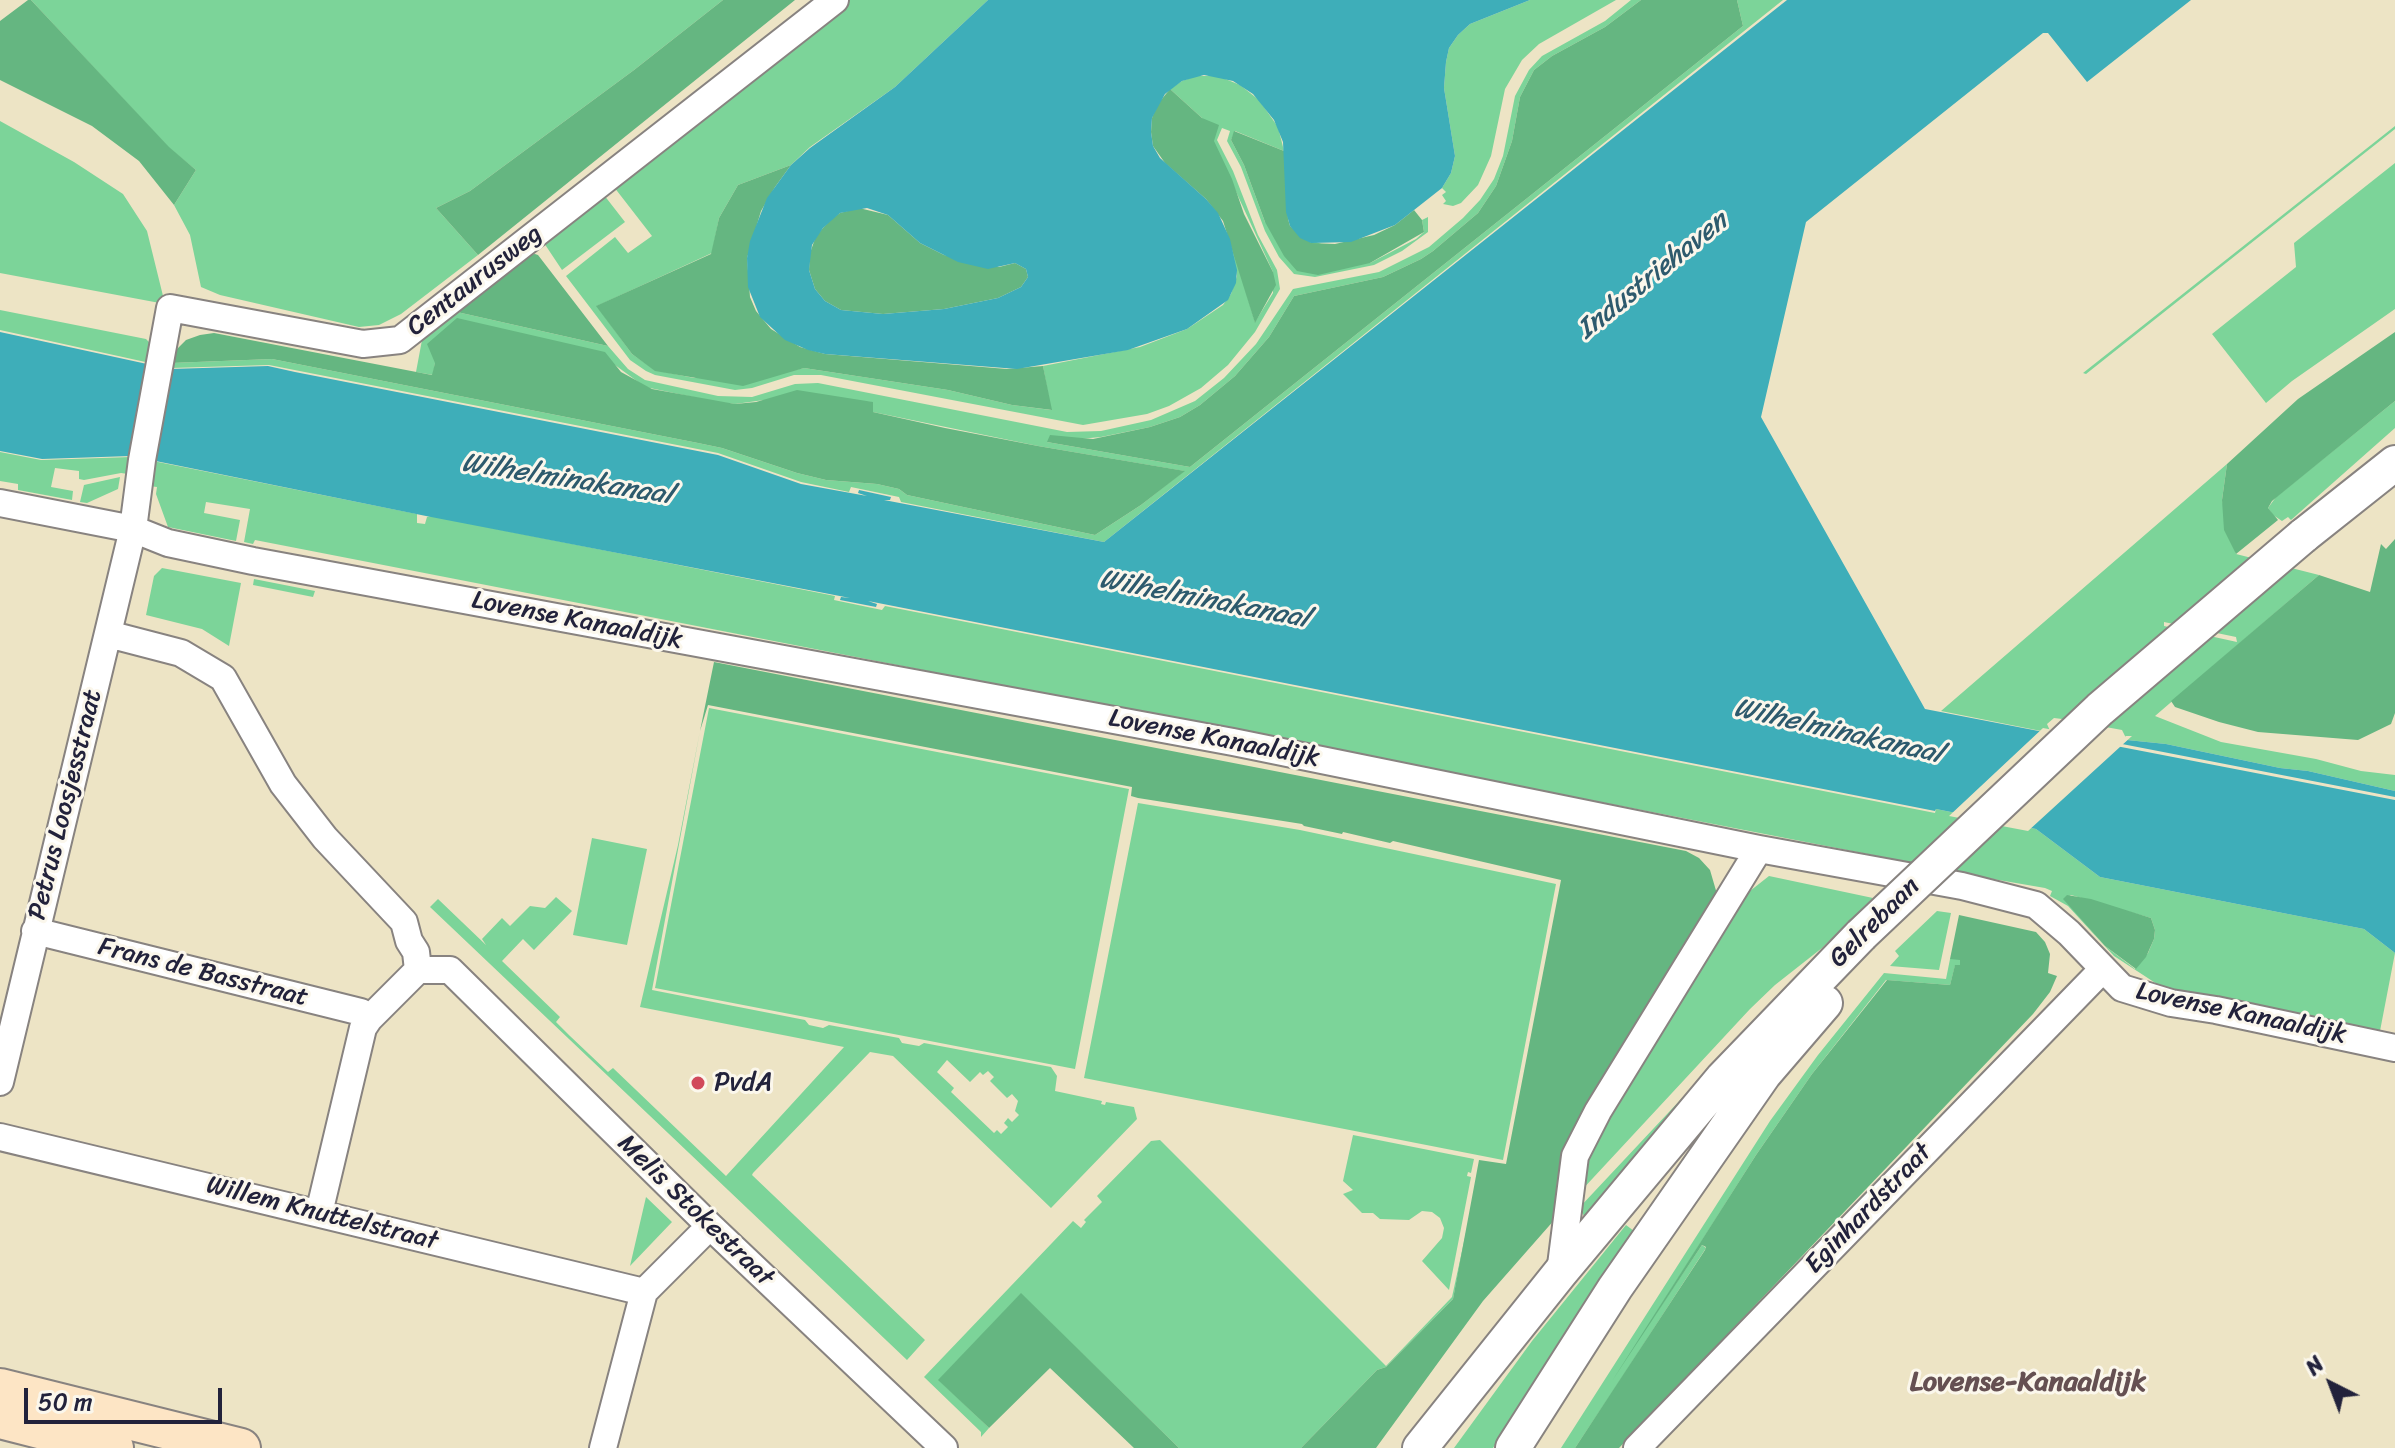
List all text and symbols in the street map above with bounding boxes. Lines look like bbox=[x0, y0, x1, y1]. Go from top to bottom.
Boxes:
water label: Industriehaven bbox=[1571, 205, 1735, 347]
street label: Centaurusweg bbox=[401, 219, 549, 343]
water label: Wilhelminakanaal bbox=[459, 447, 675, 513]
water label: Wilhelminakanaal bbox=[1096, 563, 1312, 637]
street label: Lovense Kanaaldijk bbox=[469, 585, 685, 657]
street label: Petrus Loosjesstraat bbox=[22, 687, 110, 923]
water label: Wilhelminakanaal bbox=[1731, 692, 1945, 772]
street label: Lovense Kanaaldijk bbox=[1106, 703, 1322, 775]
street label: Gelrebaan bbox=[1823, 871, 1927, 975]
street label: Frans de Basstraat bbox=[95, 932, 311, 1014]
street label: Lovense Kanaaldijk bbox=[2133, 976, 2349, 1052]
place label: PvdA bbox=[714, 1067, 773, 1099]
marker: PvdA bbox=[689, 1074, 707, 1092]
street label: Melis Stokestraat bbox=[610, 1129, 780, 1293]
street label: Eginhardstraat bbox=[1799, 1137, 1939, 1281]
street label: Willem Knuttelstraat bbox=[203, 1170, 441, 1258]
north arrow bbox=[2291, 1344, 2371, 1424]
text: N bbox=[2296, 1346, 2333, 1385]
district label: Lovense-Kanaaldijk bbox=[1910, 1366, 2146, 1400]
scale bar bbox=[28, 1372, 226, 1422]
text: 50 m bbox=[38, 1381, 93, 1423]

